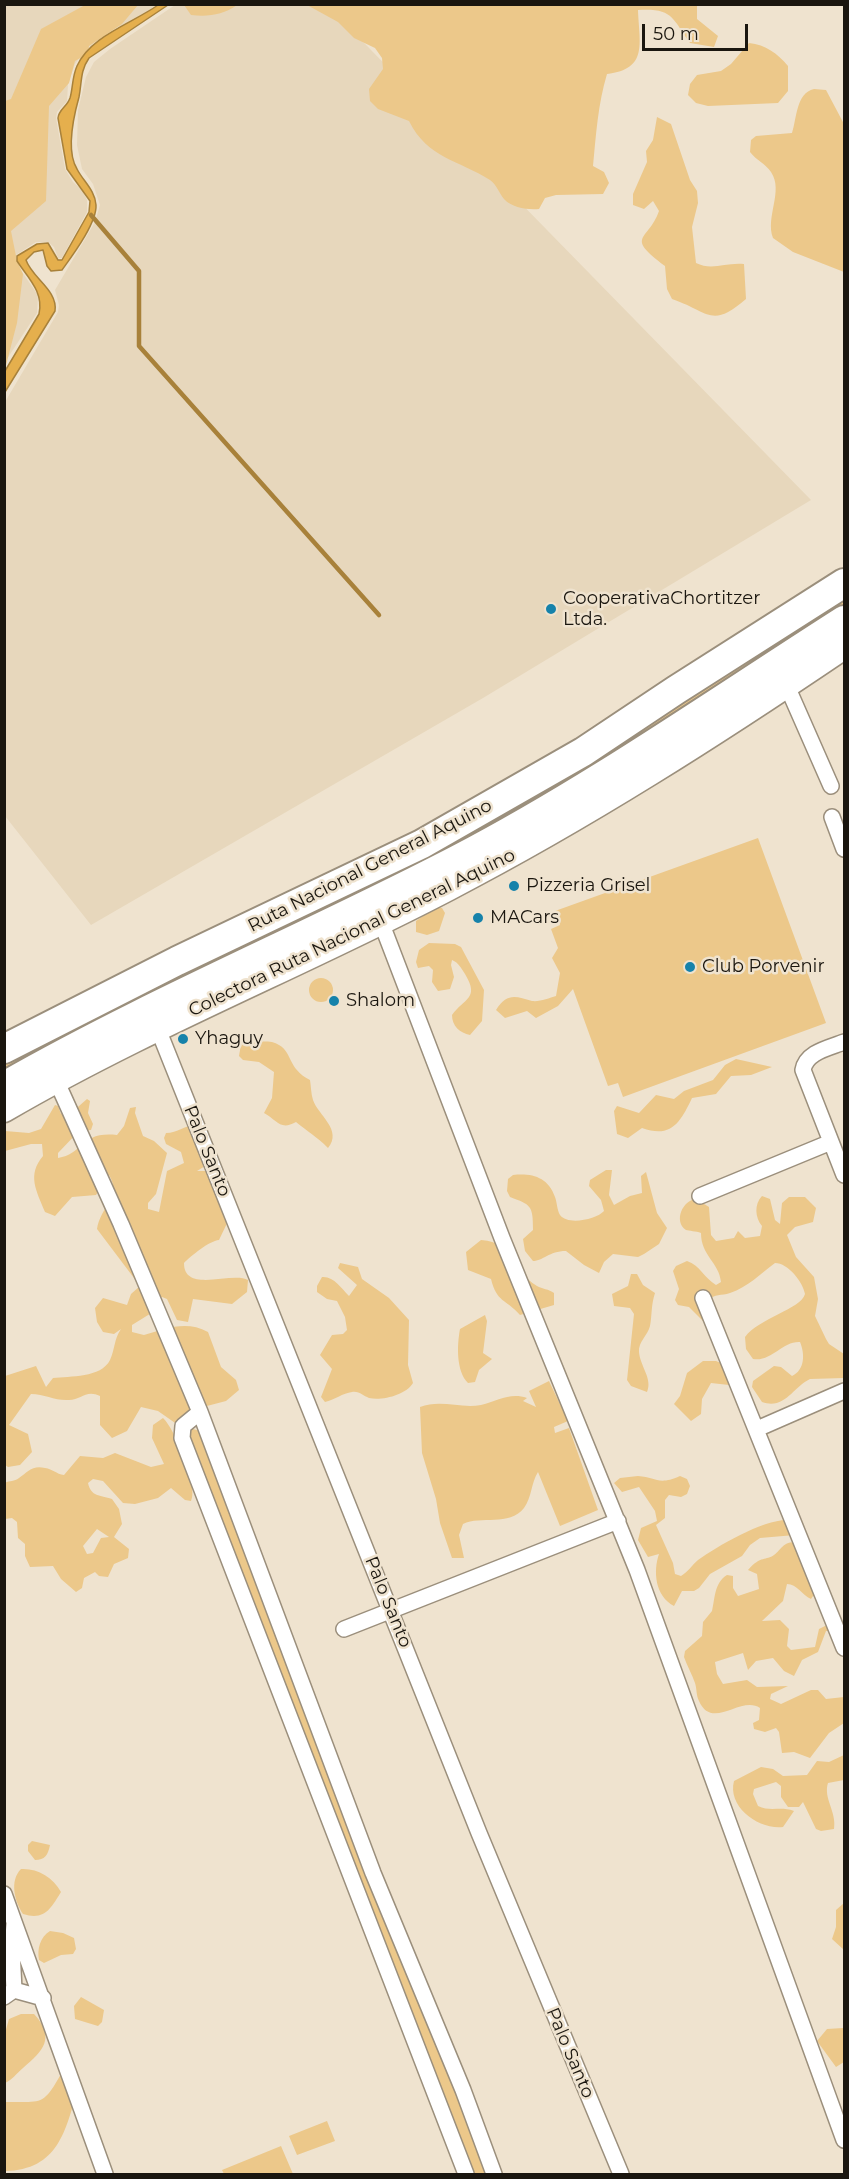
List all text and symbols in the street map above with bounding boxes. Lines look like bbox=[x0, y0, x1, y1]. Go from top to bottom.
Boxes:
scale bar bbox=[645, 12, 752, 50]
text: 50 m bbox=[653, 23, 699, 45]
place label: CooperativaChortitzer Ltda. bbox=[563, 588, 760, 630]
marker: CooperativaChortitzer Ltda. bbox=[544, 602, 558, 616]
street label: Ruta Nacional General Aquino bbox=[244, 795, 496, 937]
street label: Colectora Ruta Nacional General Aquino bbox=[185, 844, 519, 1022]
place label: Pizzeria Grisel bbox=[526, 875, 650, 897]
marker: Pizzeria Grisel bbox=[507, 879, 521, 893]
place label: MACars bbox=[490, 907, 559, 929]
marker: MACars bbox=[471, 911, 485, 925]
place label: Club Porvenir bbox=[702, 956, 825, 978]
marker: Club Porvenir bbox=[683, 960, 697, 974]
place label: Shalom bbox=[346, 990, 415, 1012]
marker: Shalom bbox=[327, 994, 341, 1008]
place label: Yhaguy bbox=[195, 1028, 263, 1050]
marker: Yhaguy bbox=[176, 1032, 190, 1046]
street label: Palo Santo bbox=[179, 1102, 235, 1200]
street label: Palo Santo bbox=[360, 1553, 416, 1651]
street label: Palo Santo bbox=[541, 2004, 599, 2102]

